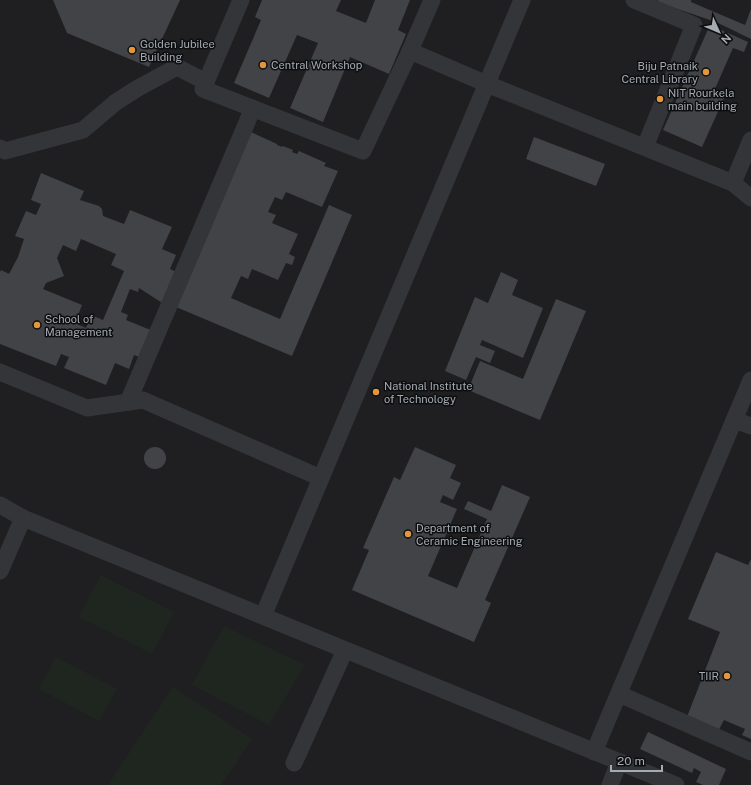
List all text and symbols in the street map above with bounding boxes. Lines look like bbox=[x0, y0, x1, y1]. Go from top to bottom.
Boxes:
north arrow bbox=[699, 12, 739, 52]
text: N bbox=[719, 32, 733, 46]
place label: Golden Jubilee Building bbox=[140, 38, 215, 63]
marker: Golden Jubilee Building bbox=[127, 45, 137, 55]
place label: Central Workshop bbox=[271, 59, 363, 71]
marker: Central Workshop bbox=[258, 60, 268, 70]
place label: Biju Patnaik Central Library bbox=[621, 60, 698, 85]
marker: Biju Patnaik Central Library bbox=[701, 67, 711, 77]
place label: NIT Rourkela main building bbox=[668, 87, 737, 112]
marker: NIT Rourkela main building bbox=[655, 94, 665, 104]
place label: School of Management bbox=[45, 313, 112, 338]
marker: School of Management bbox=[32, 320, 42, 330]
place label: National Institute of Technology bbox=[384, 380, 473, 405]
marker: National Institute of Technology bbox=[371, 387, 381, 397]
place label: Department of Ceramic Engineering bbox=[416, 522, 523, 547]
marker: Department of Ceramic Engineering bbox=[403, 529, 413, 539]
place label: TIIR bbox=[699, 670, 719, 682]
marker: TIIR bbox=[722, 671, 732, 681]
scale bar bbox=[611, 747, 662, 773]
text: 20 m bbox=[617, 754, 645, 768]

